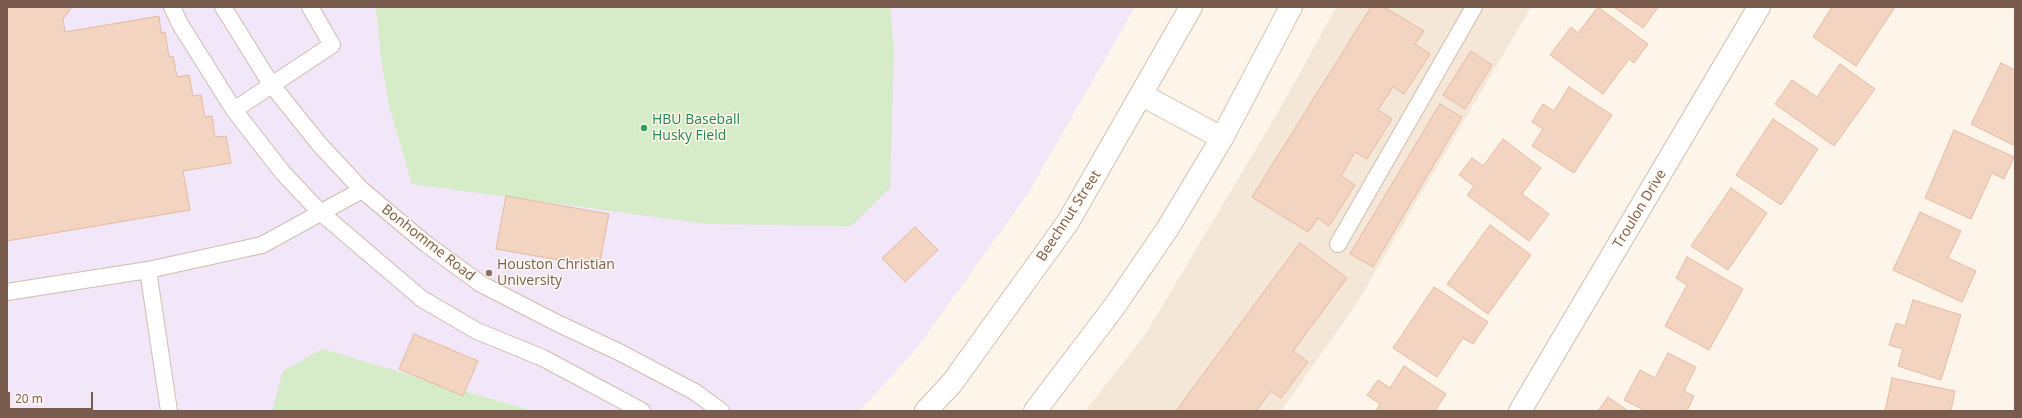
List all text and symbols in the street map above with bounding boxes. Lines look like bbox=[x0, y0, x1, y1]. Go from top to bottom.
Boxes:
place label: HBU Baseball Husky Field bbox=[652, 112, 740, 144]
marker: HBU Baseball Husky Field bbox=[639, 123, 649, 133]
street label: Beechnut Street bbox=[1033, 167, 1105, 265]
street label: Troulon Drive bbox=[1610, 167, 1670, 251]
street label: Bonhomme Road bbox=[378, 201, 478, 285]
place label: Houston Christian University bbox=[497, 257, 615, 290]
marker: Houston Christian University bbox=[484, 268, 494, 278]
scale bar bbox=[10, 384, 95, 410]
text: 20 m bbox=[15, 390, 43, 407]

